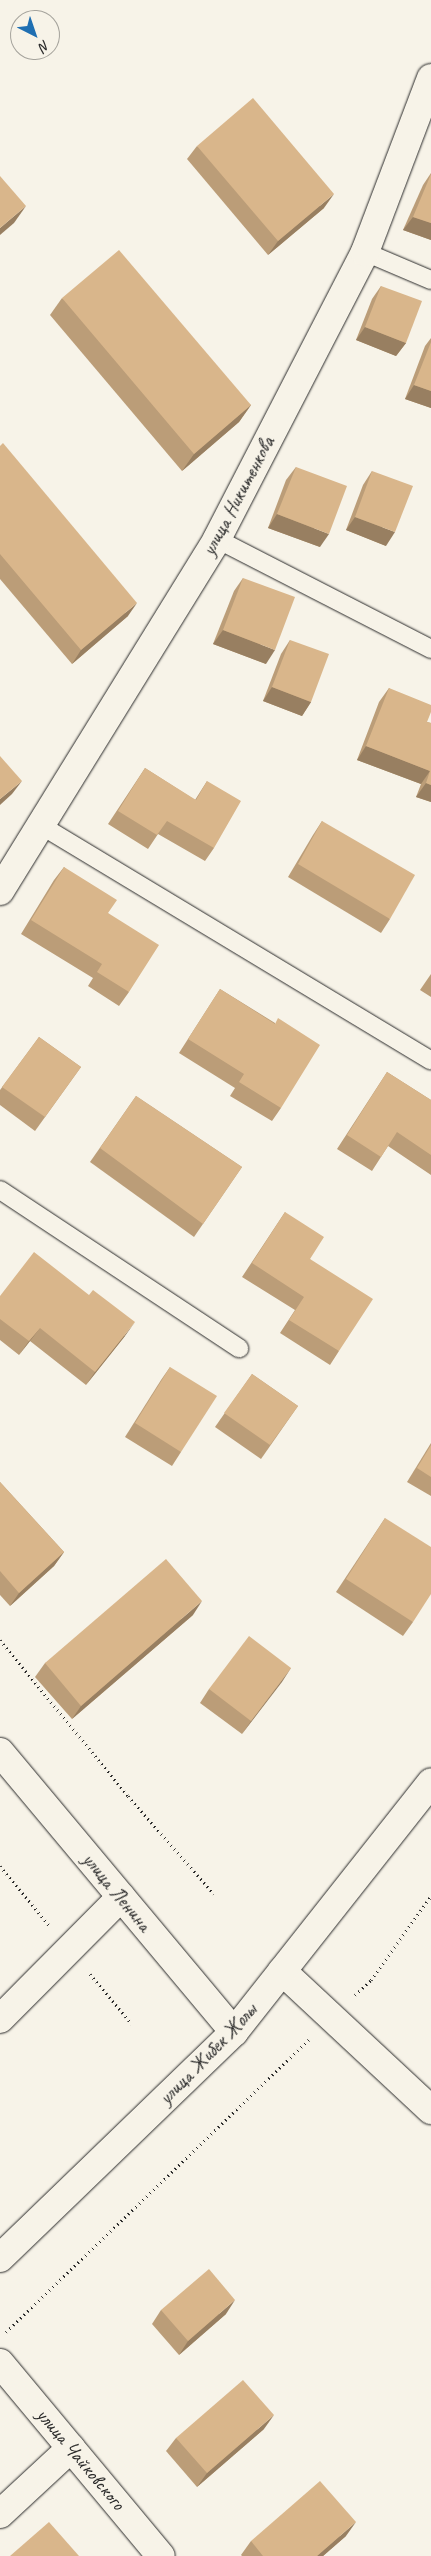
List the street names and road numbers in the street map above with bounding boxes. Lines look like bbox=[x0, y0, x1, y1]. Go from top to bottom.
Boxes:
street label: улица Никитенкова bbox=[196, 431, 280, 561]
street label: улица Ленина bbox=[77, 1848, 157, 1936]
street label: улица Жибек Жолы bbox=[153, 1998, 263, 2110]
street label: улица Чайковского bbox=[31, 2403, 131, 2515]

